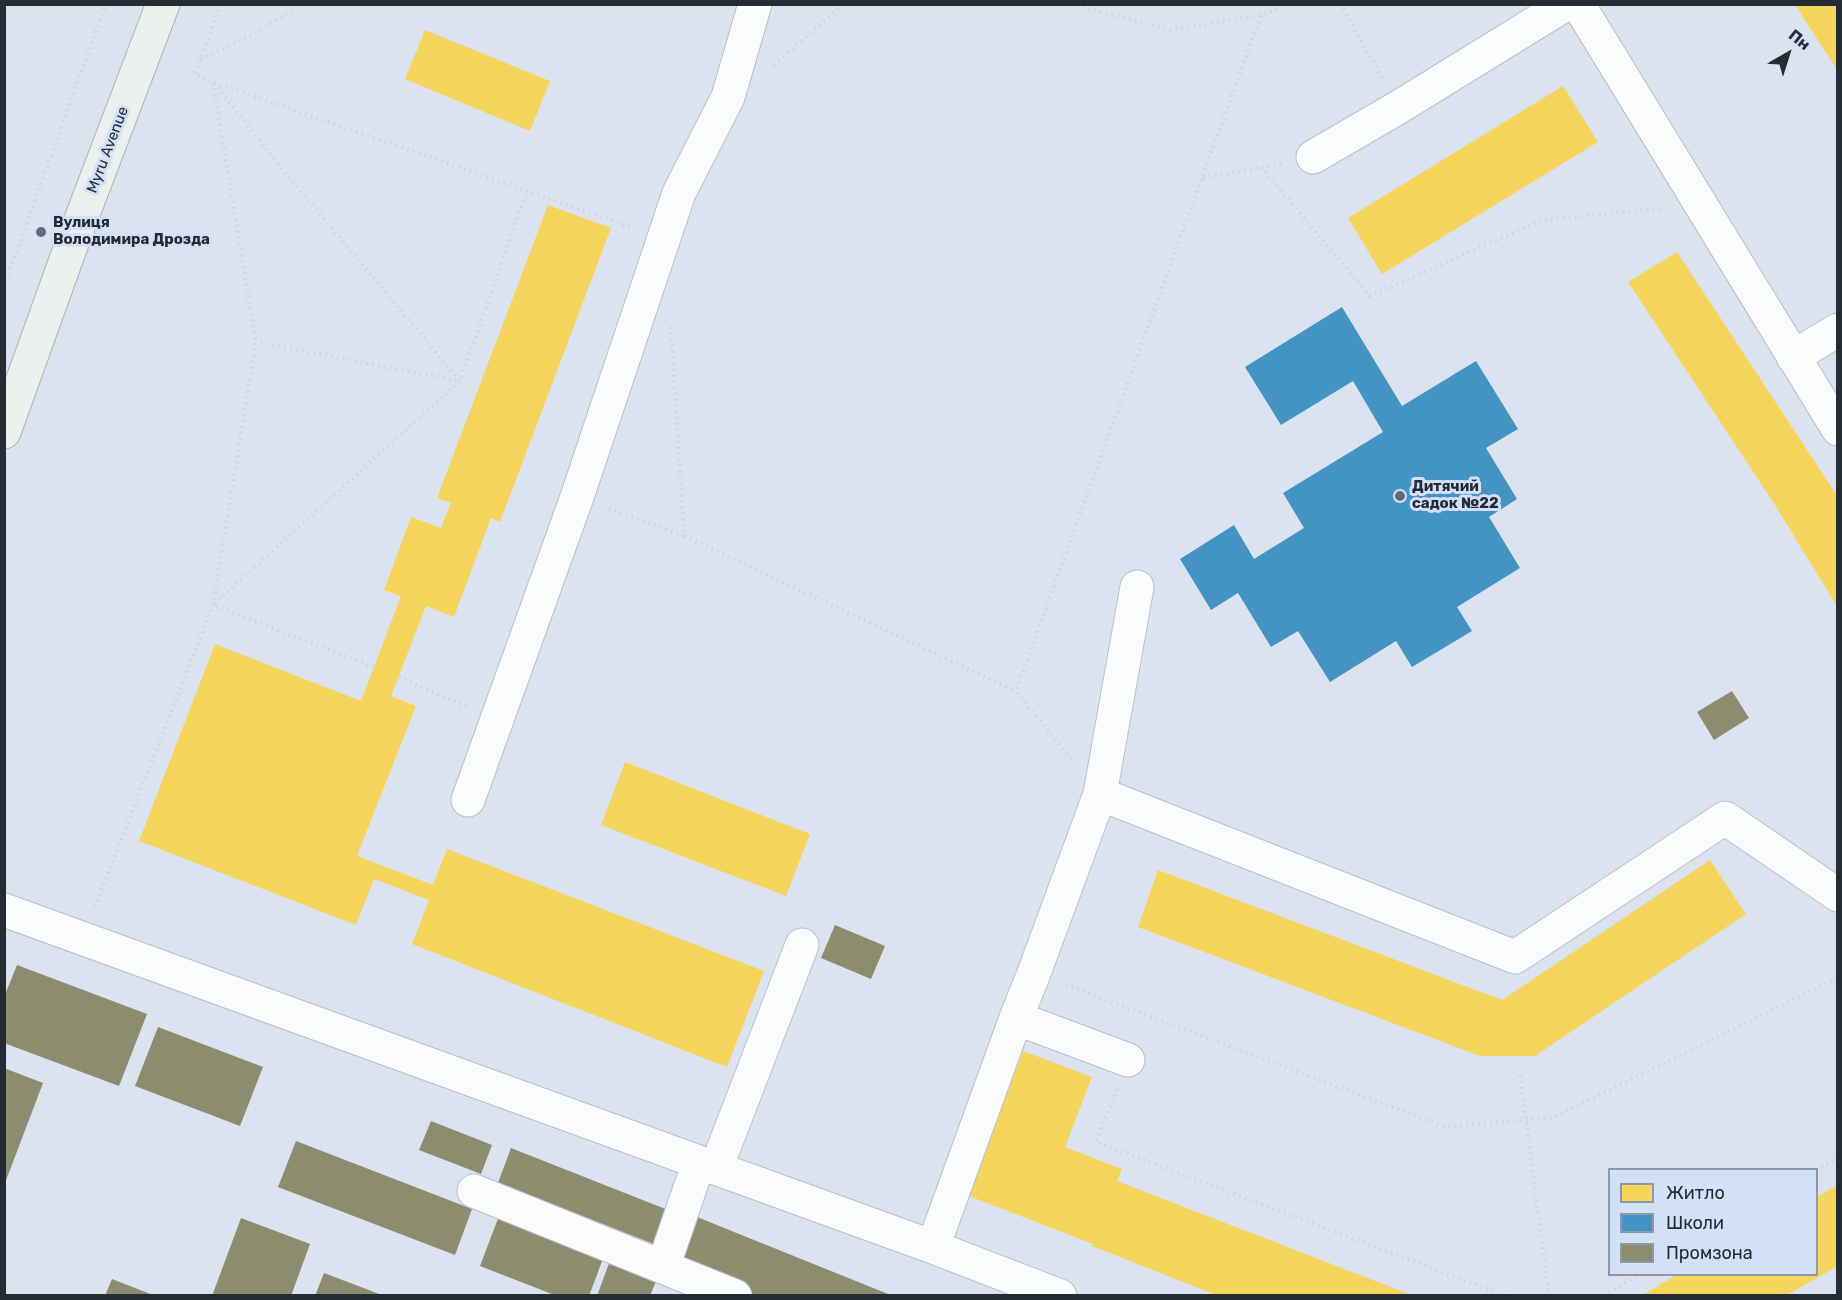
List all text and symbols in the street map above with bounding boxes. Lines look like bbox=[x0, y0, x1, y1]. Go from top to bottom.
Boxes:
north arrow bbox=[1758, 24, 1818, 84]
text: Пн bbox=[1785, 25, 1814, 54]
street label: Myru Avenue bbox=[83, 104, 133, 196]
place label: Вулиця Володимира Дрозда bbox=[53, 214, 210, 249]
marker: Вулиця Володимира Дрозда bbox=[34, 225, 48, 239]
place label: Дитячий садок №22 bbox=[1412, 478, 1499, 513]
marker: Дитячий садок №22 bbox=[1393, 489, 1407, 503]
legend bbox=[1608, 1168, 1818, 1276]
text: Житло bbox=[1666, 1182, 1725, 1204]
text: Школи bbox=[1666, 1212, 1724, 1234]
text: Промзона bbox=[1666, 1242, 1753, 1264]

